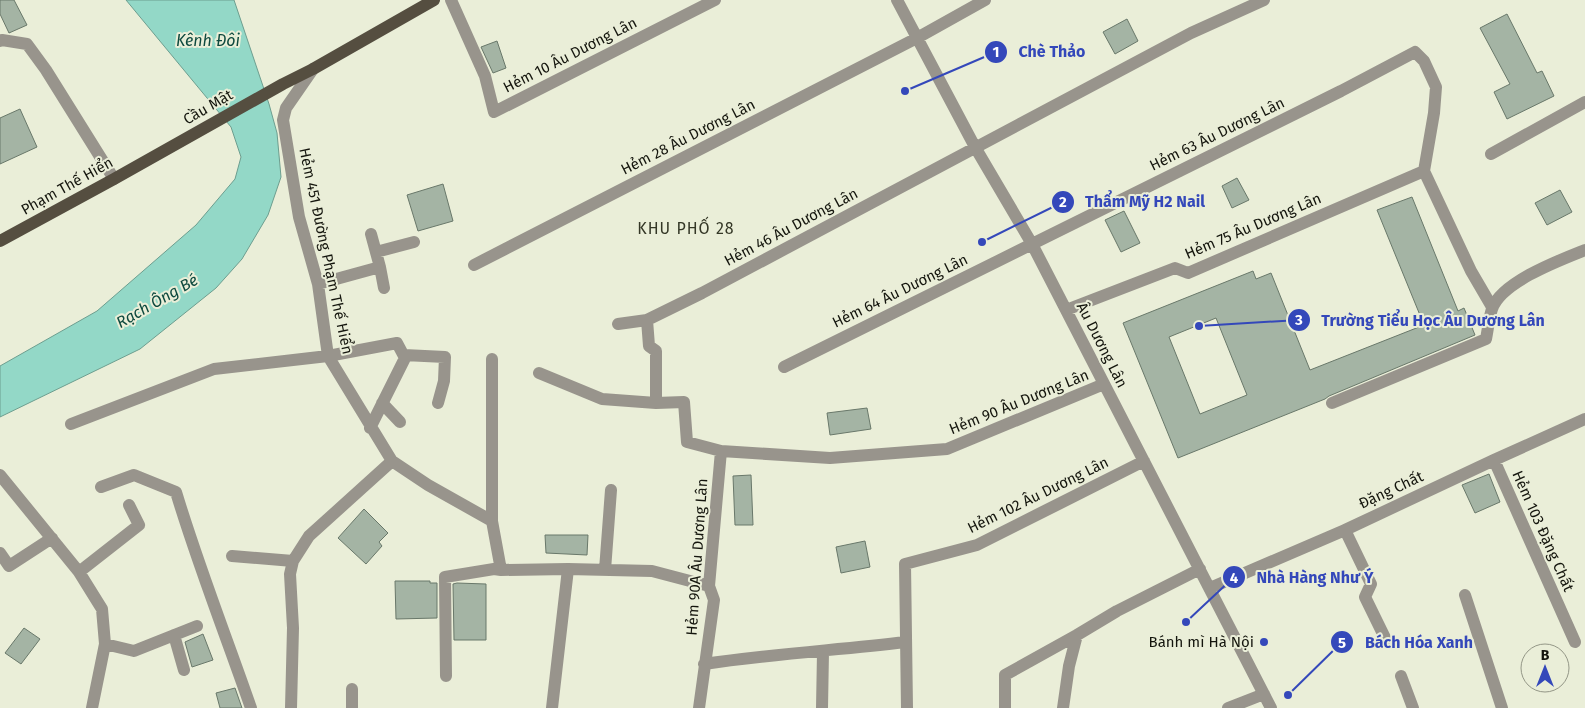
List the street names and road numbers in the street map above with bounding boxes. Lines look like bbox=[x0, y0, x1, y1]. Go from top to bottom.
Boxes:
street label: Hẻm 10 Âu Dương Lân bbox=[500, 14, 640, 96]
street label: Cầu Mật bbox=[180, 85, 237, 128]
street label: Hẻm 63 Âu Dương Lân bbox=[1147, 93, 1287, 175]
street label: Hẻm 28 Âu Dương Lân bbox=[618, 95, 758, 179]
street label: Hẻm 451 Đường Phạm Thế Hiển bbox=[295, 146, 357, 356]
street label: Phạm Thế Hiển bbox=[18, 153, 116, 219]
street label: Hẻm 46 Âu Dương Lân bbox=[721, 184, 861, 270]
street label: Hẻm 75 Âu Dương Lân bbox=[1182, 189, 1324, 263]
street label: Hẻm 64 Âu Dương Lân bbox=[829, 250, 971, 332]
street label: Âu Dương Lân bbox=[1073, 299, 1131, 391]
street label: Hẻm 90 Âu Dương Lân bbox=[947, 366, 1091, 438]
street label: Hẻm 102 Âu Dương Lân bbox=[965, 453, 1111, 537]
street label: Đặng Chất bbox=[1356, 467, 1427, 513]
street label: Hẻm 103 Đặng Chất bbox=[1508, 468, 1578, 595]
street label: Hẻm 90A Âu Dương Lân bbox=[683, 478, 711, 636]

